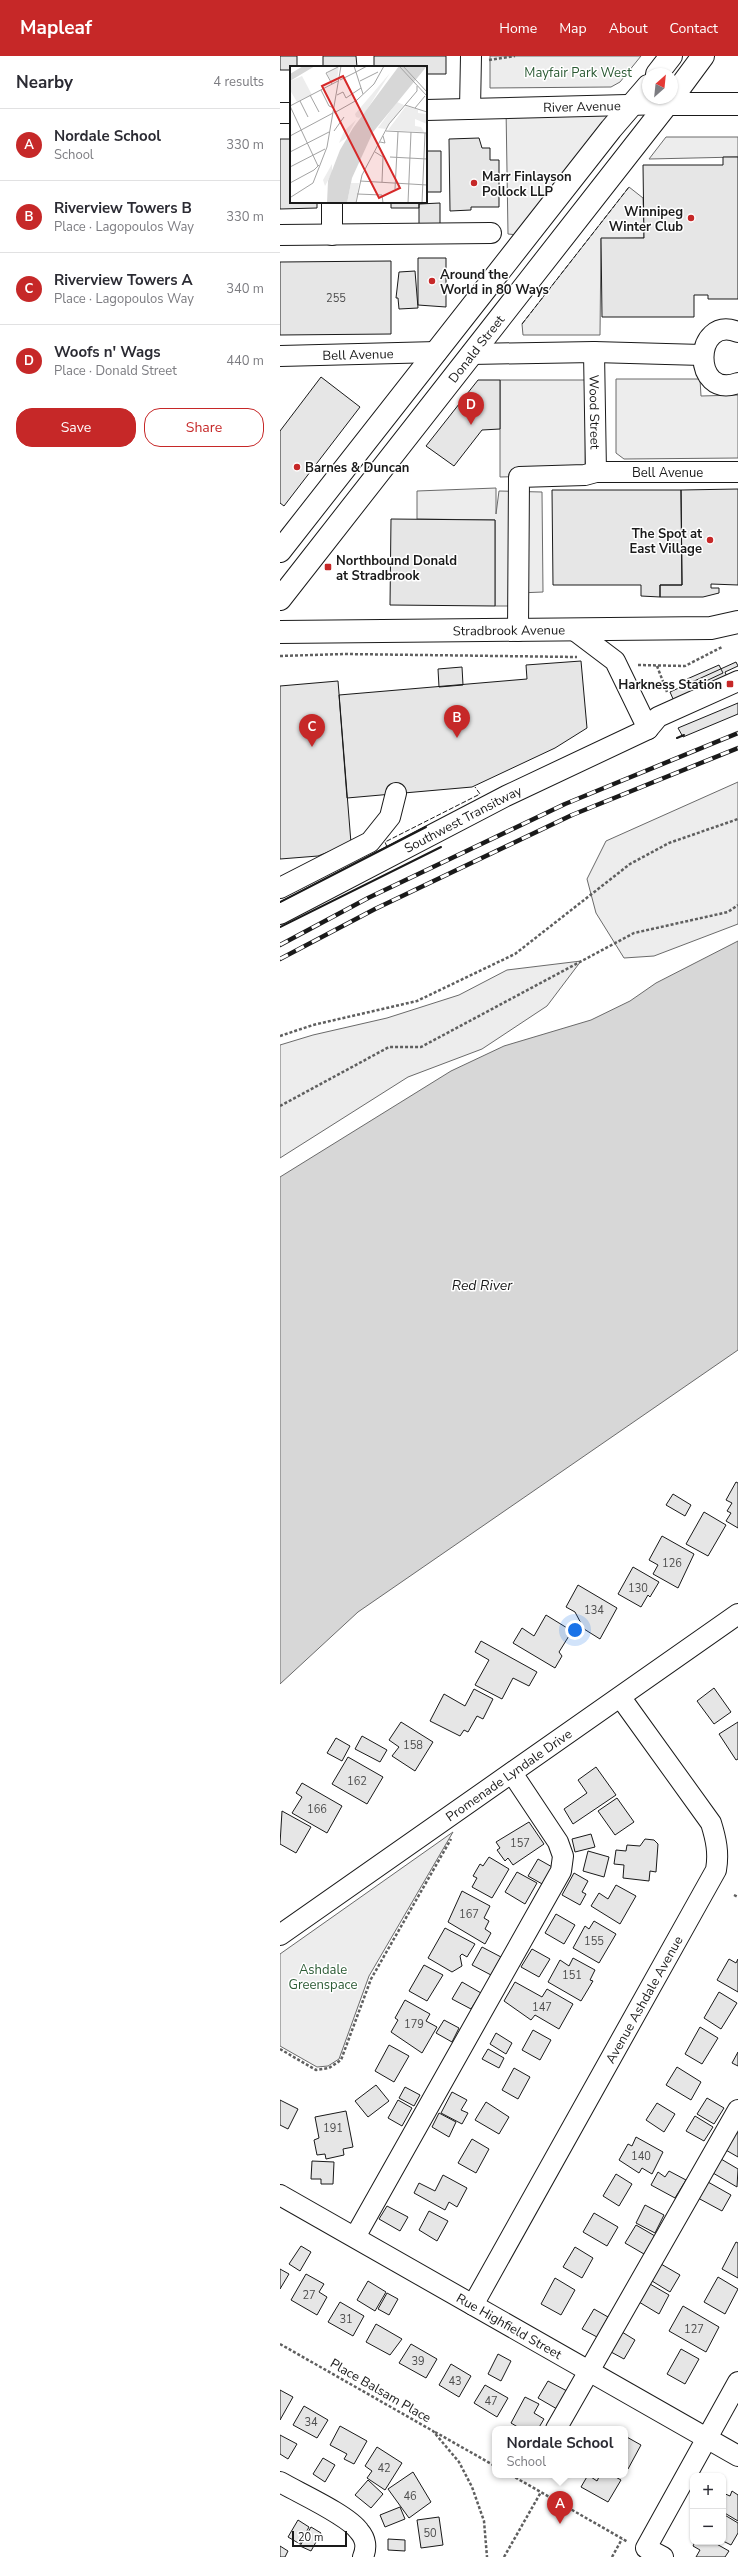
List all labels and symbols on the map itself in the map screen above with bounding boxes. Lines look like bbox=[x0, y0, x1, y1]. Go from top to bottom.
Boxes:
park label: Mayfair Park West bbox=[524, 64, 632, 82]
inset map bbox=[290, 66, 427, 203]
north arrow bbox=[642, 68, 678, 104]
street label: River Avenue bbox=[543, 97, 621, 117]
place label: Marr Finlayson Pollock LLP bbox=[482, 168, 572, 201]
marker: Marr Finlayson Pollock LLP bbox=[469, 178, 479, 188]
place label: Winnipeg Winter Club bbox=[609, 203, 683, 236]
marker: Winnipeg Winter Club bbox=[686, 213, 696, 223]
place label: Around the World in 80 Ways bbox=[440, 266, 549, 299]
marker: Around the World in 80 Ways bbox=[427, 276, 437, 286]
house number: 255 bbox=[326, 291, 346, 306]
street label: Donald Street bbox=[445, 311, 509, 387]
street label: Bell Avenue bbox=[322, 345, 394, 365]
street label: Wood Street bbox=[584, 375, 604, 450]
pin: D bbox=[458, 392, 484, 425]
place label: Barnes & Duncan bbox=[305, 459, 409, 477]
marker: Barnes & Duncan bbox=[292, 462, 302, 472]
street label: Bell Avenue bbox=[632, 464, 703, 482]
place label: The Spot at East Village bbox=[630, 525, 703, 558]
marker: The Spot at East Village bbox=[705, 535, 715, 545]
place label: Northbound Donald at Stradbrook bbox=[336, 552, 457, 585]
marker: Northbound Donald at Stradbrook bbox=[323, 562, 333, 572]
street label: Stradbrook Avenue bbox=[453, 621, 565, 640]
place label: Harkness Station bbox=[618, 676, 722, 694]
marker: Harkness Station bbox=[725, 679, 735, 689]
pin: B bbox=[444, 705, 470, 738]
pin: C bbox=[299, 714, 325, 747]
street label: Southwest Transitway bbox=[401, 782, 525, 858]
water label: Red River bbox=[452, 1276, 513, 1295]
house number: 126 bbox=[662, 1556, 682, 1571]
house number: 130 bbox=[628, 1581, 648, 1596]
house number: 134 bbox=[584, 1603, 604, 1618]
your location bbox=[565, 1620, 585, 1640]
street label: Promenade Lyndale Drive bbox=[442, 1725, 576, 1826]
house number: 158 bbox=[403, 1738, 423, 1753]
house number: 162 bbox=[347, 1774, 367, 1789]
house number: 166 bbox=[307, 1802, 327, 1817]
house number: 157 bbox=[510, 1836, 530, 1851]
house number: 167 bbox=[459, 1907, 479, 1922]
street label: Avenue Ashdale Avenue bbox=[602, 1933, 687, 2067]
house number: 155 bbox=[584, 1934, 604, 1949]
park label: Ashdale Greenspace bbox=[289, 1961, 357, 1994]
house number: 151 bbox=[562, 1968, 582, 1983]
house number: 147 bbox=[532, 2000, 552, 2015]
house number: 179 bbox=[404, 2017, 424, 2032]
house number: 191 bbox=[323, 2121, 343, 2136]
house number: 140 bbox=[631, 2149, 651, 2164]
house number: 27 bbox=[302, 2288, 316, 2303]
street label: Rue Highfield Street bbox=[453, 2289, 565, 2364]
house number: 31 bbox=[339, 2312, 353, 2327]
house number: 127 bbox=[684, 2322, 704, 2337]
house number: 39 bbox=[411, 2354, 425, 2369]
street label: Place Balsam Place bbox=[327, 2355, 434, 2427]
house number: 43 bbox=[448, 2374, 462, 2389]
house number: 47 bbox=[484, 2394, 498, 2409]
house number: 34 bbox=[304, 2415, 318, 2430]
house number: 42 bbox=[377, 2461, 391, 2476]
house number: 46 bbox=[403, 2489, 417, 2504]
pin: A bbox=[547, 2491, 573, 2524]
house number: 50 bbox=[423, 2526, 437, 2541]
scale bar bbox=[292, 2529, 347, 2548]

